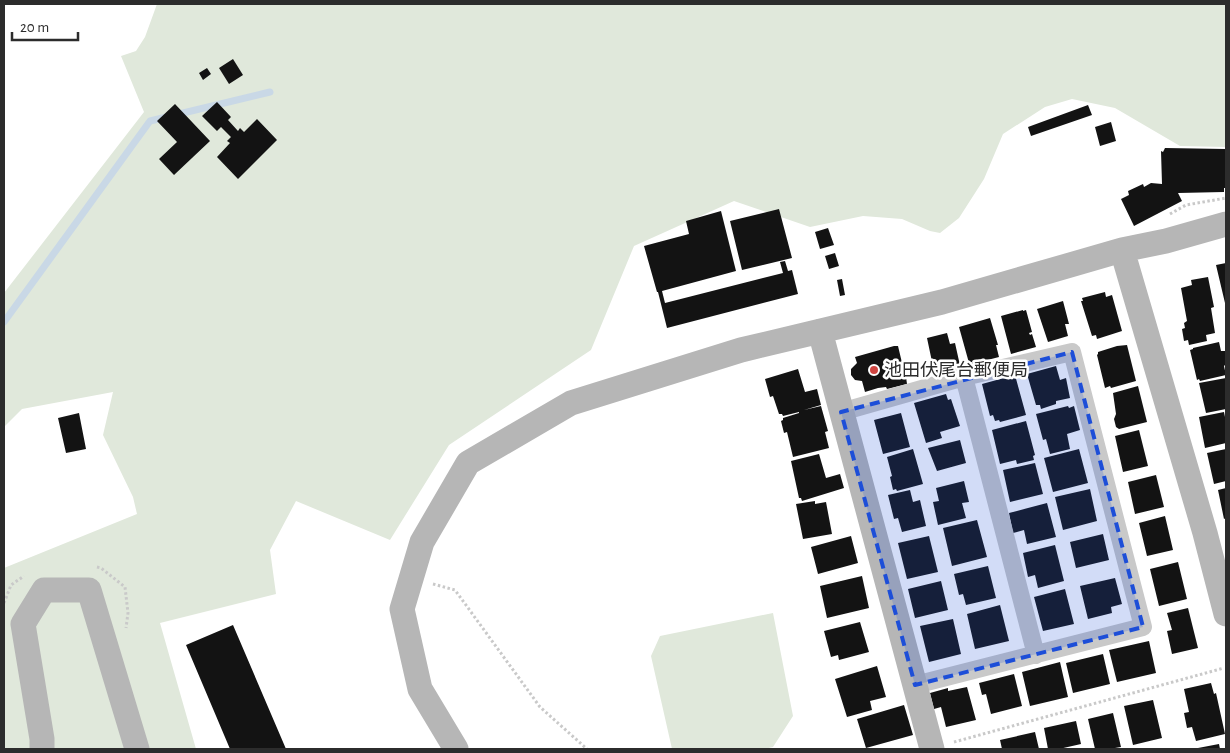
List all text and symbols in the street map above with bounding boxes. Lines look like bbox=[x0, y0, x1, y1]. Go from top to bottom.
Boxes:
scale bar bbox=[12, 10, 79, 42]
text: 20 m bbox=[20, 20, 49, 35]
place label: 池田伏尾台郵便局 bbox=[884, 360, 1028, 380]
marker: 池田伏尾台郵便局 bbox=[868, 364, 880, 376]

